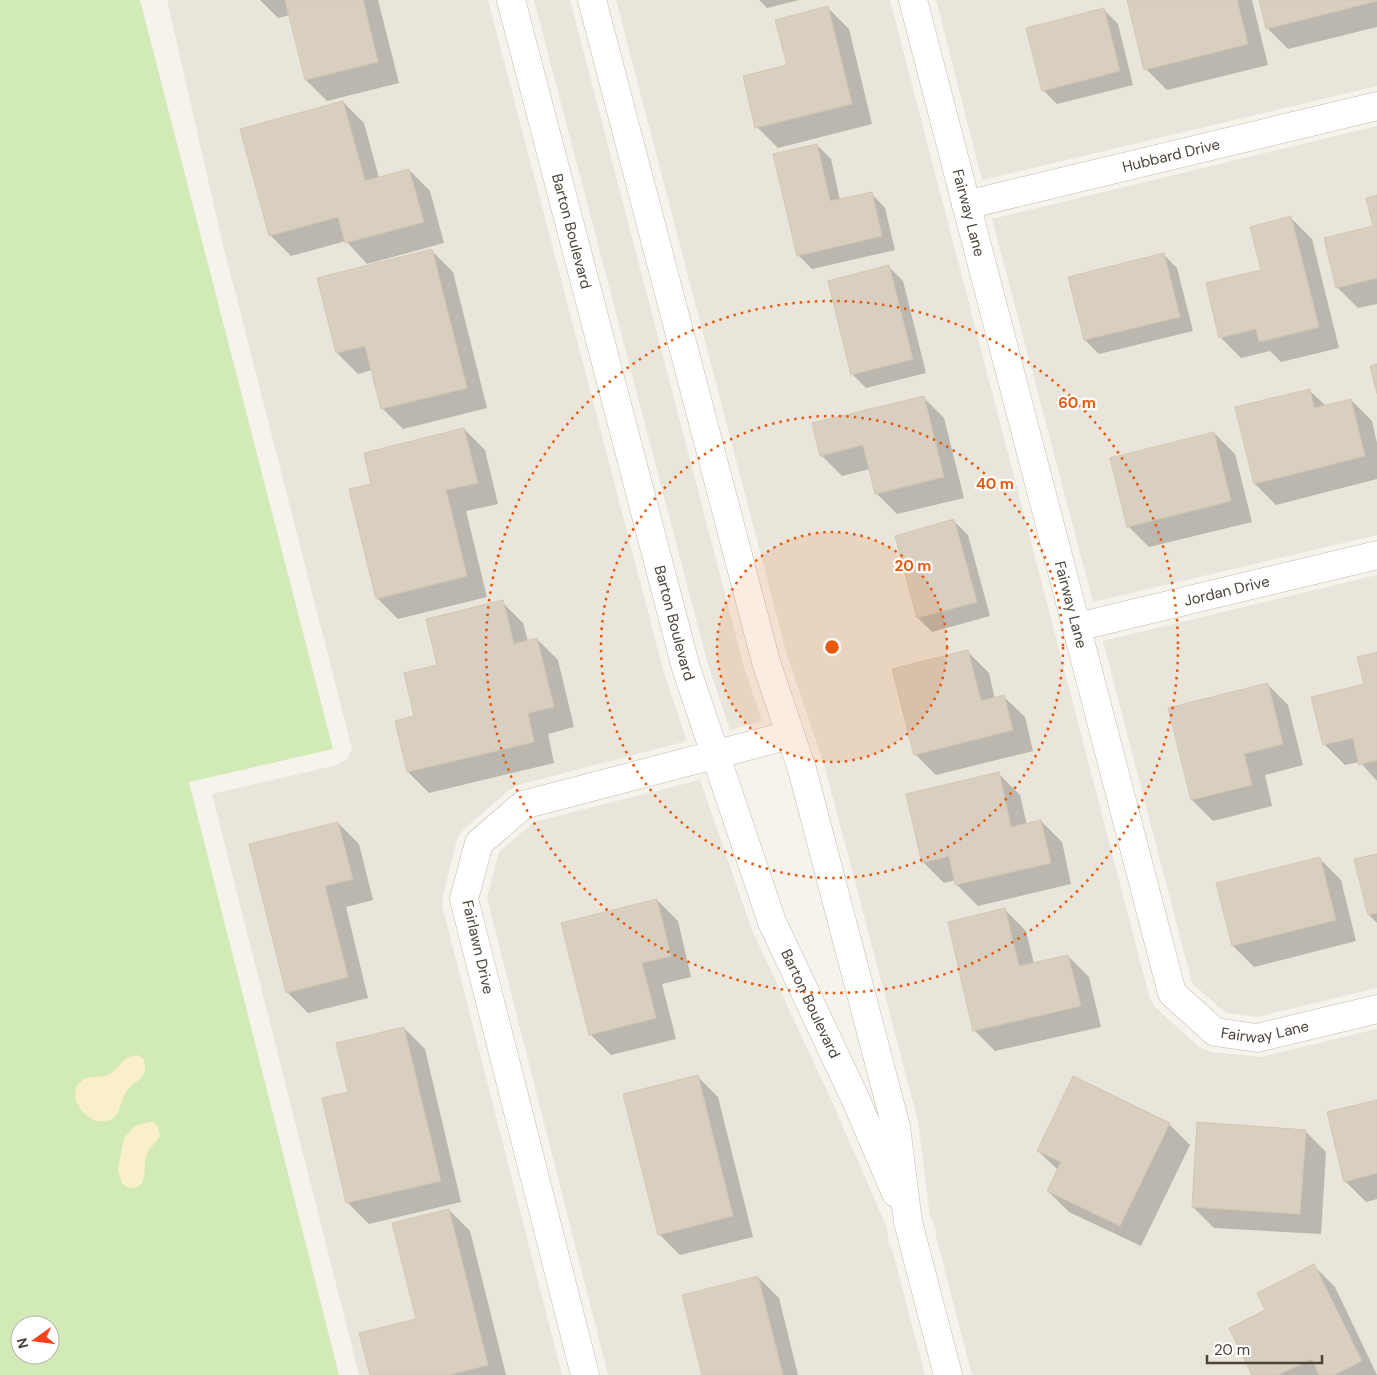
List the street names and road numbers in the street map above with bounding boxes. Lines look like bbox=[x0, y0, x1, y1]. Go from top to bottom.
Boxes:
street label: Hubbard Drive bbox=[1120, 134, 1222, 177]
street label: Fairway Lane bbox=[948, 167, 990, 259]
street label: Barton Boulevard bbox=[547, 171, 596, 291]
street label: Fairway Lane bbox=[1050, 559, 1092, 651]
street label: Barton Boulevard bbox=[650, 563, 700, 683]
street label: Jordan Drive bbox=[1182, 571, 1272, 611]
street label: Fairlawn Drive bbox=[457, 898, 499, 996]
street label: Barton Boulevard bbox=[776, 946, 845, 1062]
street label: Fairway Lane bbox=[1219, 1016, 1311, 1048]

